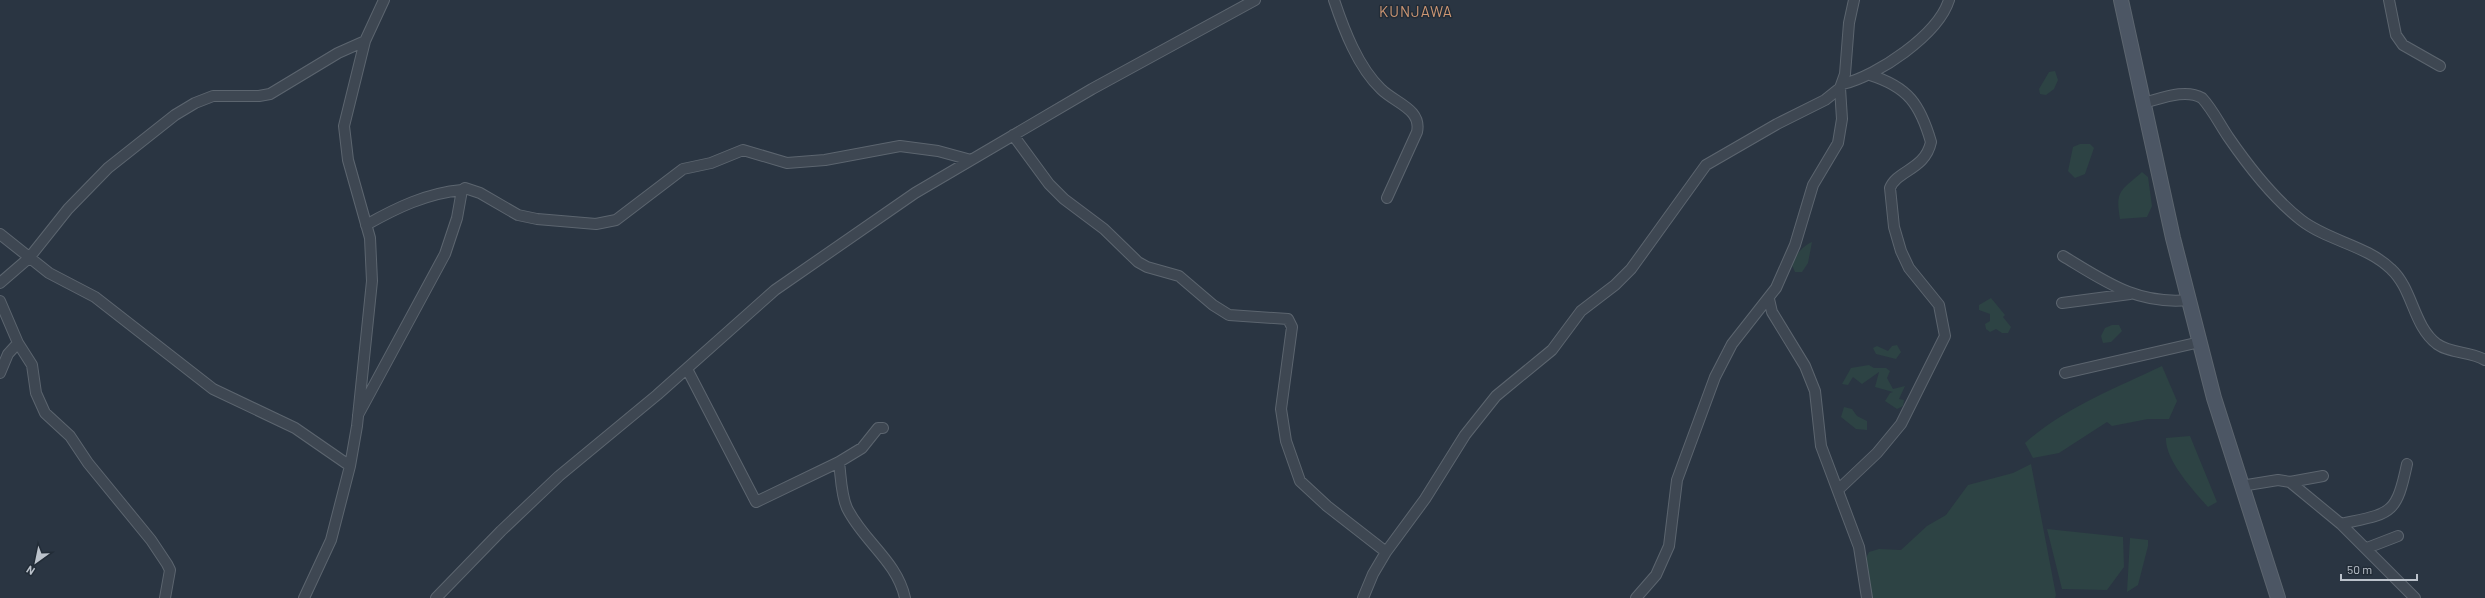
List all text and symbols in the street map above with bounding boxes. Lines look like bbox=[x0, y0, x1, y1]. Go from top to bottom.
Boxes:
district label: KUNJAWA bbox=[1379, 2, 1453, 20]
north arrow bbox=[16, 542, 56, 582]
scale bar bbox=[2341, 556, 2417, 582]
text: 50 m bbox=[2347, 562, 2372, 576]
text: N bbox=[24, 563, 37, 578]

